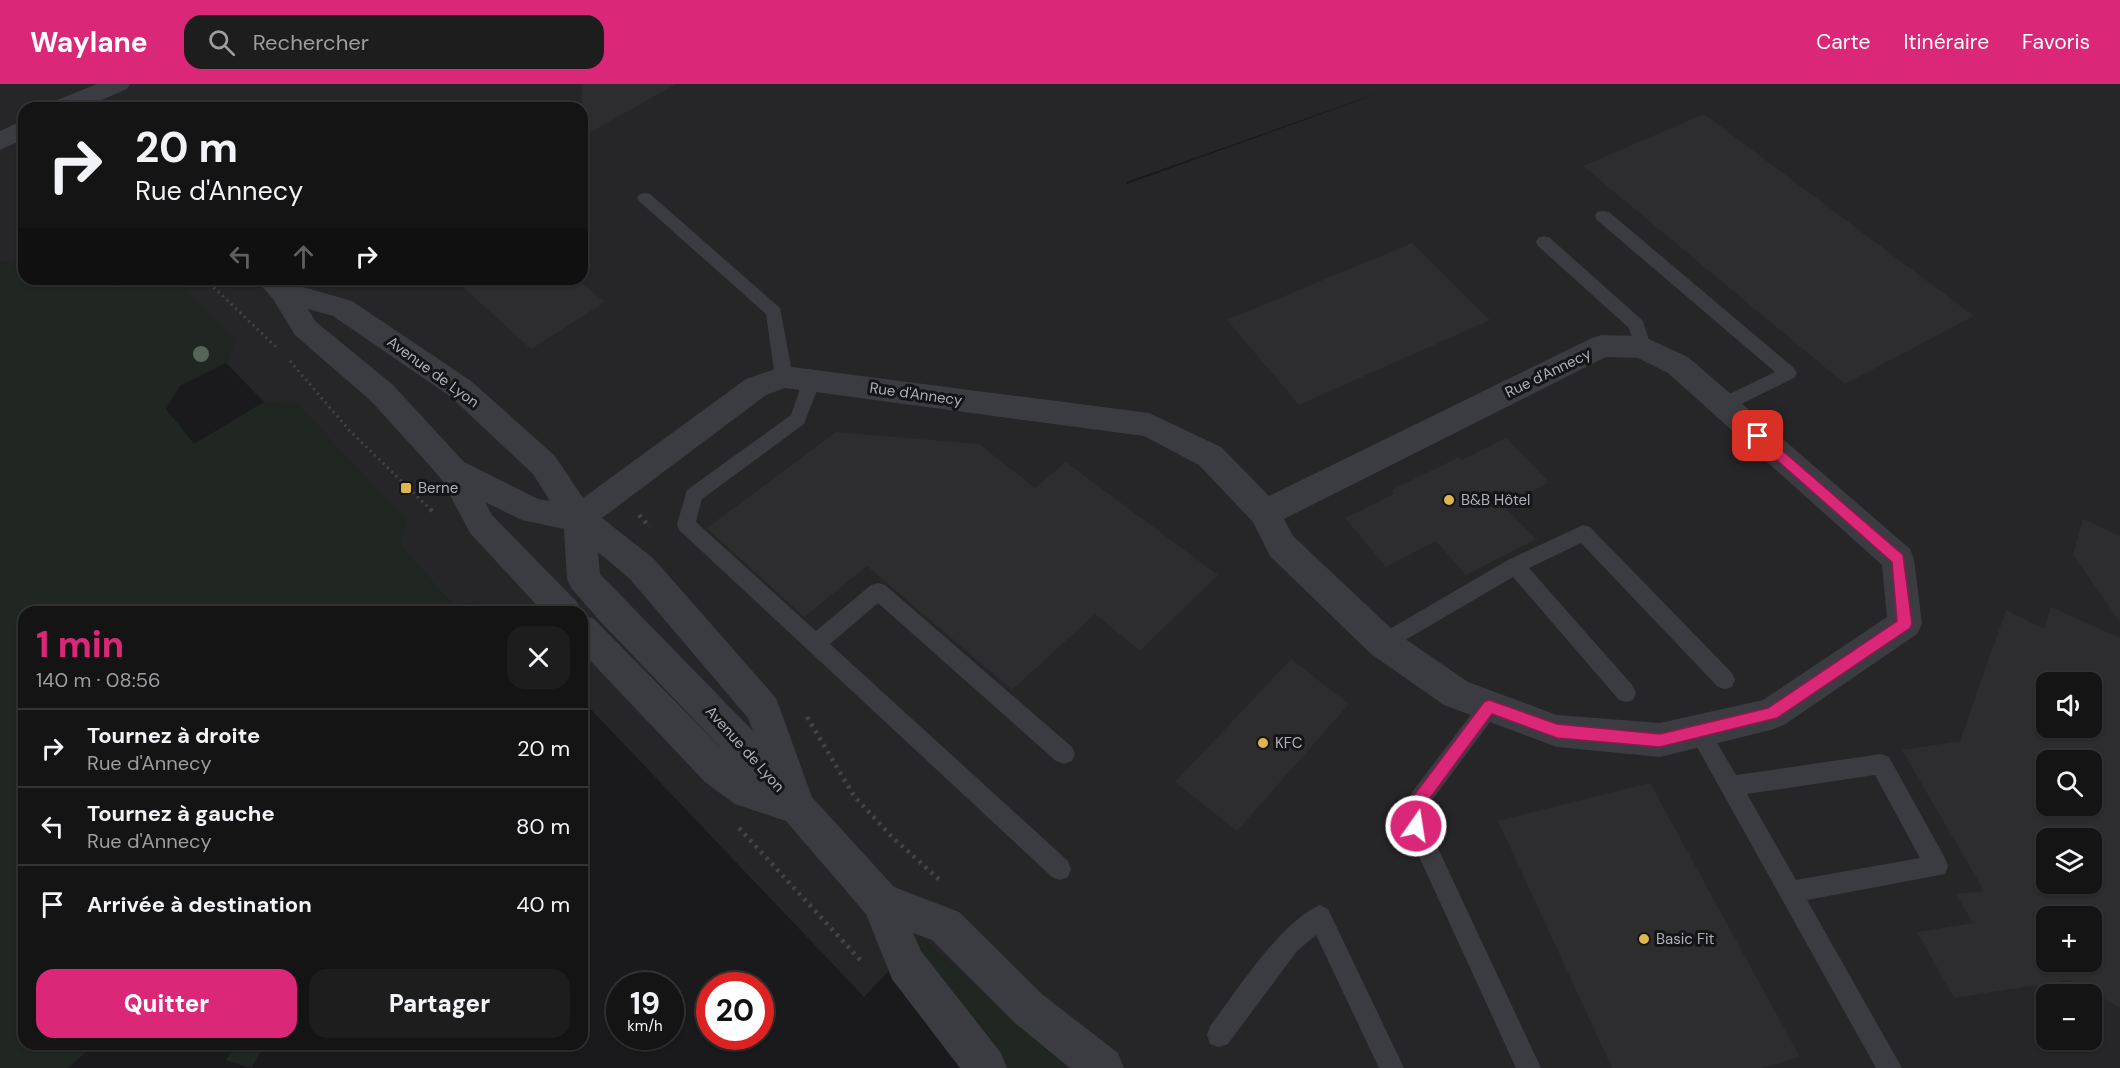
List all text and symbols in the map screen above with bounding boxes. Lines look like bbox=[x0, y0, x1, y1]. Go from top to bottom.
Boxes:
search box bbox=[184, 15, 604, 69]
text: Waylane bbox=[30, 24, 148, 61]
icon: search bbox=[205, 26, 238, 59]
text: Rechercher bbox=[253, 28, 369, 57]
text: Carte bbox=[1816, 28, 1870, 56]
text: Itinéraire bbox=[1903, 28, 1989, 56]
text: Favoris bbox=[2022, 28, 2090, 56]
text: 20 m bbox=[135, 120, 238, 175]
icon: right bbox=[36, 126, 114, 204]
text: Rue d'Annecy bbox=[135, 173, 303, 208]
icon: left bbox=[224, 240, 257, 273]
icon: ahead bbox=[287, 240, 320, 273]
icon: right bbox=[350, 240, 383, 273]
street label: Avenue de Lyon bbox=[383, 332, 483, 412]
street label: Rue d'Annecy bbox=[1502, 343, 1595, 402]
street label: Rue d'Annecy bbox=[868, 378, 964, 411]
pin bbox=[1732, 410, 1783, 461]
icon: arrive bbox=[1741, 419, 1774, 452]
place label: Berne bbox=[418, 478, 458, 498]
marker: Berne bbox=[399, 481, 413, 495]
place label: B&B Hôtel bbox=[1461, 490, 1530, 510]
marker: B&B Hôtel bbox=[1442, 493, 1456, 507]
text: 1 min bbox=[36, 621, 124, 668]
button: close bbox=[507, 626, 570, 689]
text: 140 m · 08:56 bbox=[36, 667, 160, 693]
map controls bbox=[2036, 672, 2102, 1050]
button: sound bbox=[2036, 672, 2102, 738]
street label: Avenue de Lyon bbox=[701, 702, 789, 796]
text: Tournez à droite bbox=[87, 721, 260, 750]
icon: right bbox=[36, 732, 69, 765]
place label: KFC bbox=[1275, 733, 1303, 753]
text: 20 m bbox=[517, 734, 570, 763]
marker: KFC bbox=[1256, 736, 1270, 750]
text: Rue d'Annecy bbox=[87, 750, 212, 776]
button: search bbox=[2036, 750, 2102, 816]
position arrow bbox=[1384, 794, 1448, 858]
text: Tournez à gauche bbox=[87, 799, 275, 828]
icon: left bbox=[36, 810, 69, 843]
text: 80 m bbox=[516, 812, 570, 841]
text: Rue d'Annecy bbox=[87, 828, 212, 854]
button: layers bbox=[2036, 828, 2102, 894]
icon: arrive bbox=[36, 888, 69, 921]
text: Arrivée à destination bbox=[87, 890, 312, 919]
text: 40 m bbox=[516, 890, 570, 919]
button: + bbox=[2036, 906, 2102, 972]
place label: Basic Fit bbox=[1656, 929, 1715, 949]
marker: Basic Fit bbox=[1637, 932, 1651, 946]
button: Quitter bbox=[36, 969, 297, 1038]
button: Partager bbox=[309, 969, 570, 1038]
speed limit sign: 20 bbox=[696, 972, 774, 1050]
text: 19 bbox=[630, 984, 660, 1023]
button: − bbox=[2036, 984, 2102, 1050]
text: km/h bbox=[627, 1016, 663, 1036]

